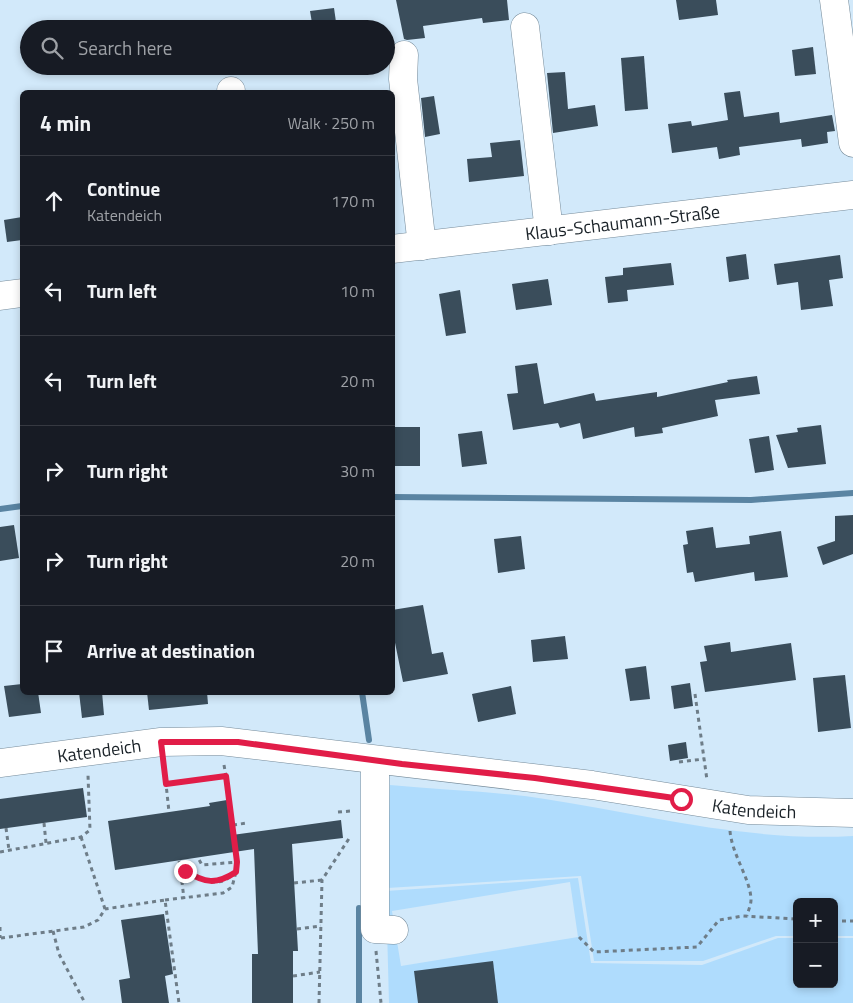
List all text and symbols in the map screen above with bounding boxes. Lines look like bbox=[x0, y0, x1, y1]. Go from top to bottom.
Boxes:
search box bbox=[20, 20, 395, 75]
text: Search here bbox=[78, 33, 172, 62]
icon: search bbox=[38, 34, 66, 62]
text: 4 min bbox=[40, 107, 91, 139]
text: Walk · 250 m bbox=[287, 111, 375, 135]
text: Continue bbox=[87, 174, 160, 203]
icon: ahead bbox=[40, 187, 68, 215]
text: 170 m bbox=[331, 189, 375, 213]
street label: Klaus-Schaumann-Straße bbox=[524, 197, 721, 247]
text: Katendeich bbox=[87, 203, 162, 227]
text: Turn left bbox=[87, 276, 157, 305]
icon: left bbox=[40, 277, 68, 305]
text: 10 m bbox=[340, 279, 375, 303]
text: Turn left bbox=[87, 366, 157, 395]
icon: left bbox=[40, 367, 68, 395]
text: 20 m bbox=[340, 369, 375, 393]
text: Turn right bbox=[87, 456, 168, 485]
icon: right bbox=[40, 457, 68, 485]
text: 30 m bbox=[340, 459, 375, 483]
text: Turn right bbox=[87, 546, 168, 575]
icon: right bbox=[40, 547, 68, 575]
text: 20 m bbox=[340, 549, 375, 573]
text: Arrive at destination bbox=[87, 636, 255, 665]
icon: arrive bbox=[40, 637, 68, 665]
street label: Katendeich bbox=[56, 731, 143, 769]
route start bbox=[670, 788, 693, 811]
street label: Katendeich bbox=[710, 791, 797, 825]
route end bbox=[174, 860, 197, 883]
map controls bbox=[793, 898, 838, 988]
button: + bbox=[793, 898, 838, 943]
button: − bbox=[793, 943, 838, 988]

